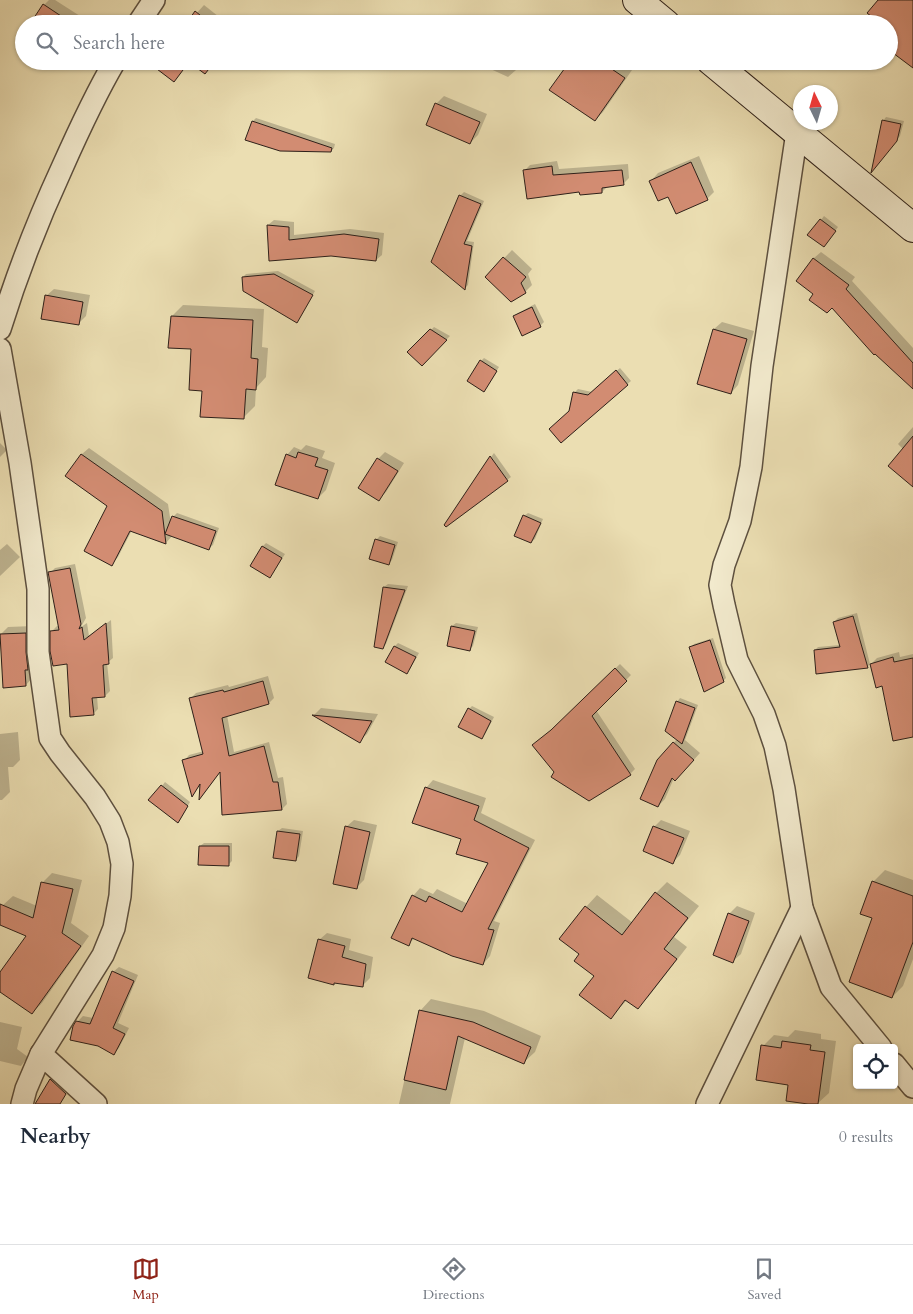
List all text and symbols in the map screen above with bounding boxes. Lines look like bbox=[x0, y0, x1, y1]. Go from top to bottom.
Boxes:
search box bbox=[15, 15, 898, 70]
icon: search bbox=[33, 29, 61, 57]
text: Search here bbox=[73, 30, 165, 56]
north arrow bbox=[793, 85, 838, 130]
map controls bbox=[853, 1044, 898, 1089]
button: locate bbox=[853, 1044, 898, 1089]
text: Nearby bbox=[20, 1122, 91, 1151]
text: 0 results bbox=[839, 1126, 893, 1148]
tab: Map bbox=[132, 1255, 160, 1304]
tab: Directions bbox=[423, 1255, 484, 1304]
tab: Saved bbox=[747, 1255, 781, 1304]

